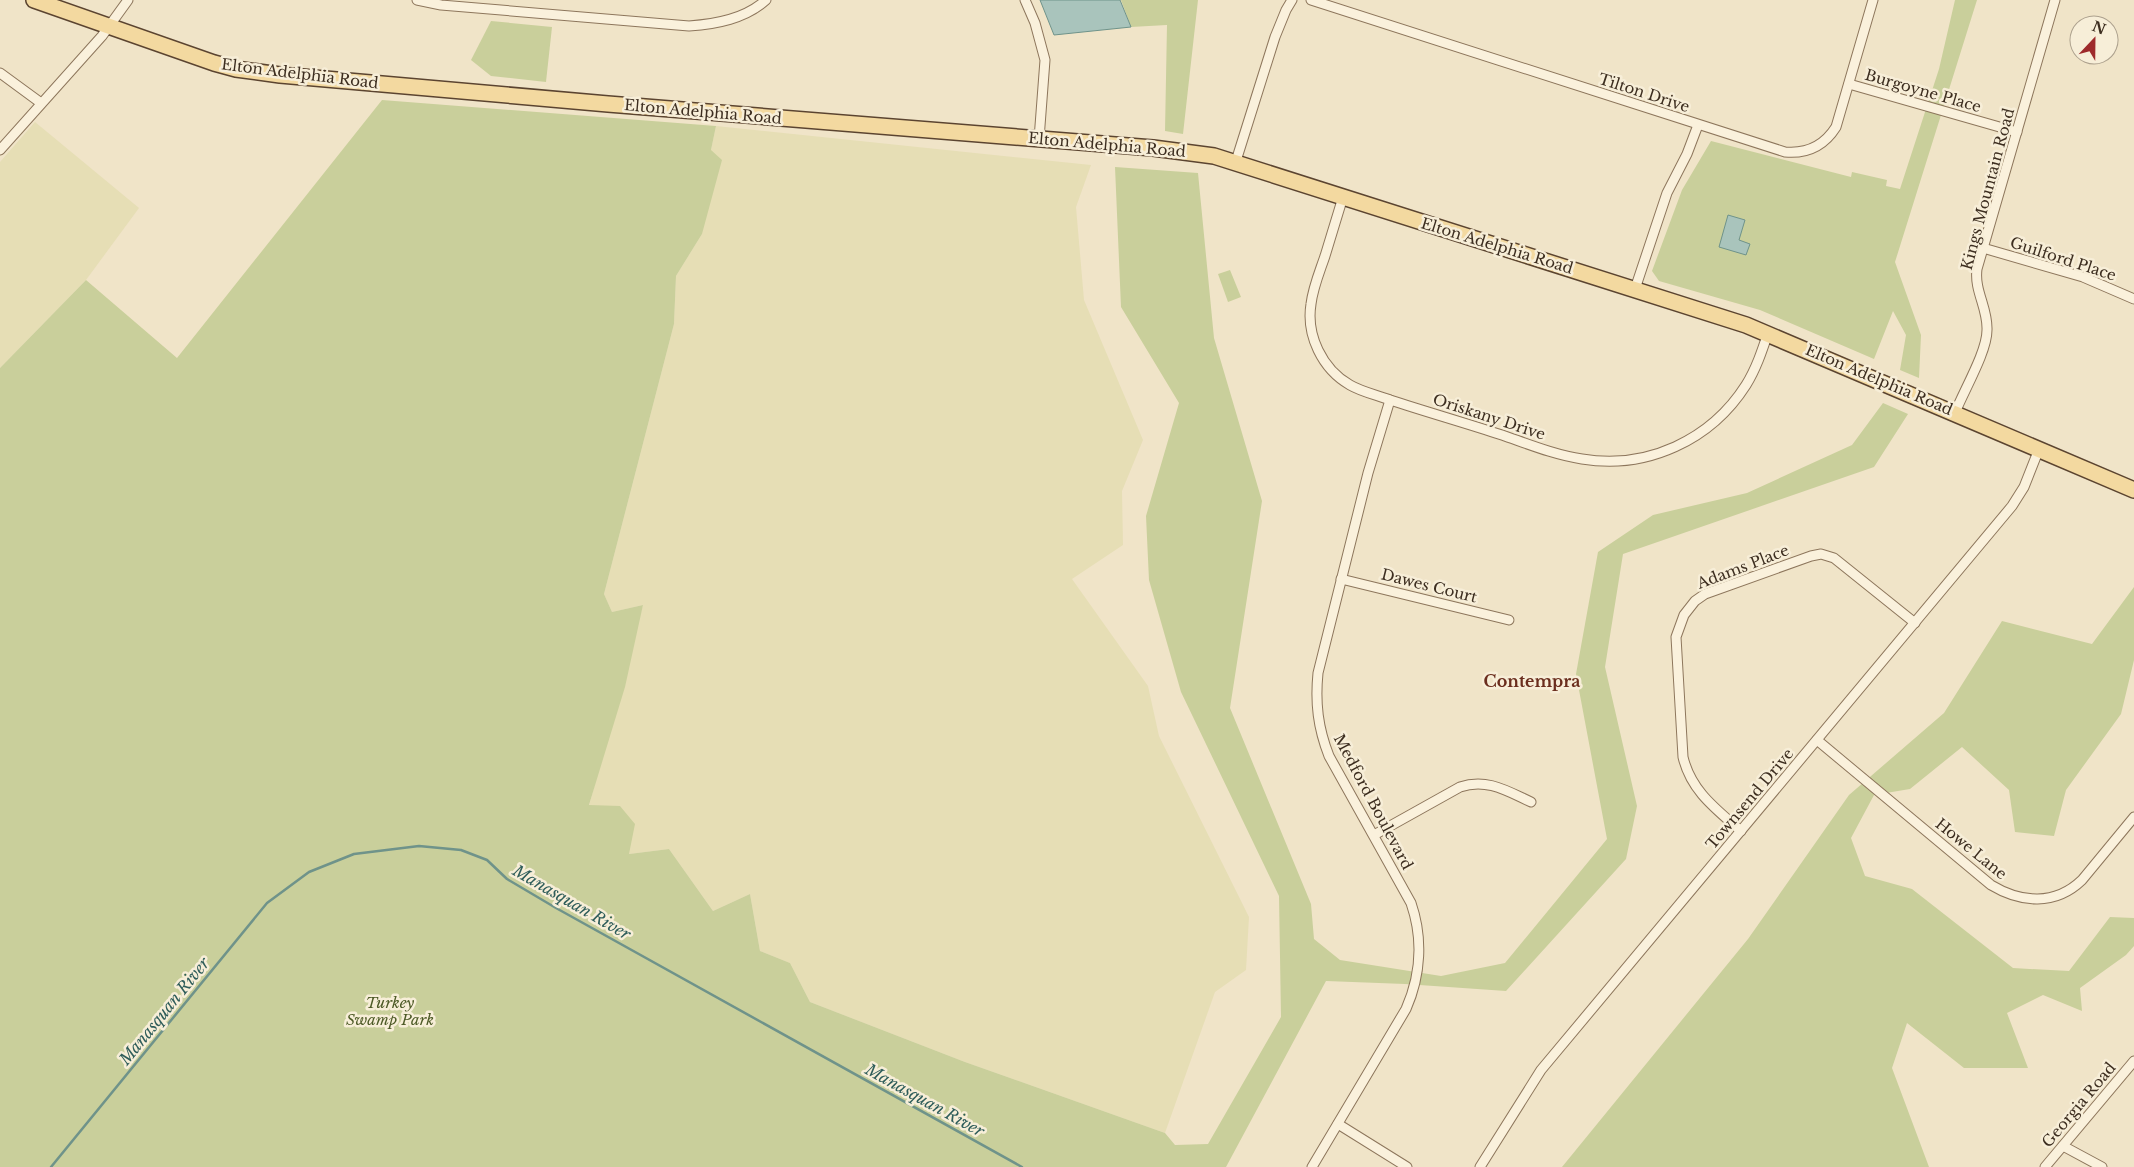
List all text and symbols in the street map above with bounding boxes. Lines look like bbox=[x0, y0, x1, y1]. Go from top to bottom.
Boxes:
north arrow bbox=[2069, 15, 2119, 65]
text: N bbox=[2089, 17, 2108, 39]
street label: Elton Adelphia Road bbox=[220, 54, 380, 93]
street label: Burgoyne Place bbox=[1863, 65, 1983, 116]
street label: Tilton Drive bbox=[1596, 69, 1692, 116]
street label: Elton Adelphia Road bbox=[623, 95, 783, 128]
street label: Kings Mountain Road bbox=[1957, 106, 2018, 272]
street label: Elton Adelphia Road bbox=[1027, 128, 1187, 161]
street label: Elton Adelphia Road bbox=[1419, 213, 1576, 278]
street label: Guilford Place bbox=[2008, 232, 2119, 285]
street label: Elton Adelphia Road bbox=[1803, 340, 1956, 419]
street label: Oriskany Drive bbox=[1431, 389, 1548, 444]
street label: Adams Place bbox=[1693, 540, 1792, 593]
street label: Dawes Court bbox=[1379, 564, 1479, 607]
district label: Contempra bbox=[1484, 671, 1580, 691]
street label: Medford Boulevard bbox=[1330, 731, 1417, 873]
street label: Townsend Drive bbox=[1702, 744, 1797, 853]
street label: Howe Lane bbox=[1932, 814, 2011, 883]
water label: Manasquan River bbox=[509, 860, 635, 944]
water label: Manasquan River bbox=[114, 953, 214, 1070]
park label: Turkey Swamp Park bbox=[346, 993, 434, 1029]
street label: Georgia Road bbox=[2038, 1058, 2120, 1151]
water label: Manasquan River bbox=[861, 1059, 988, 1141]

